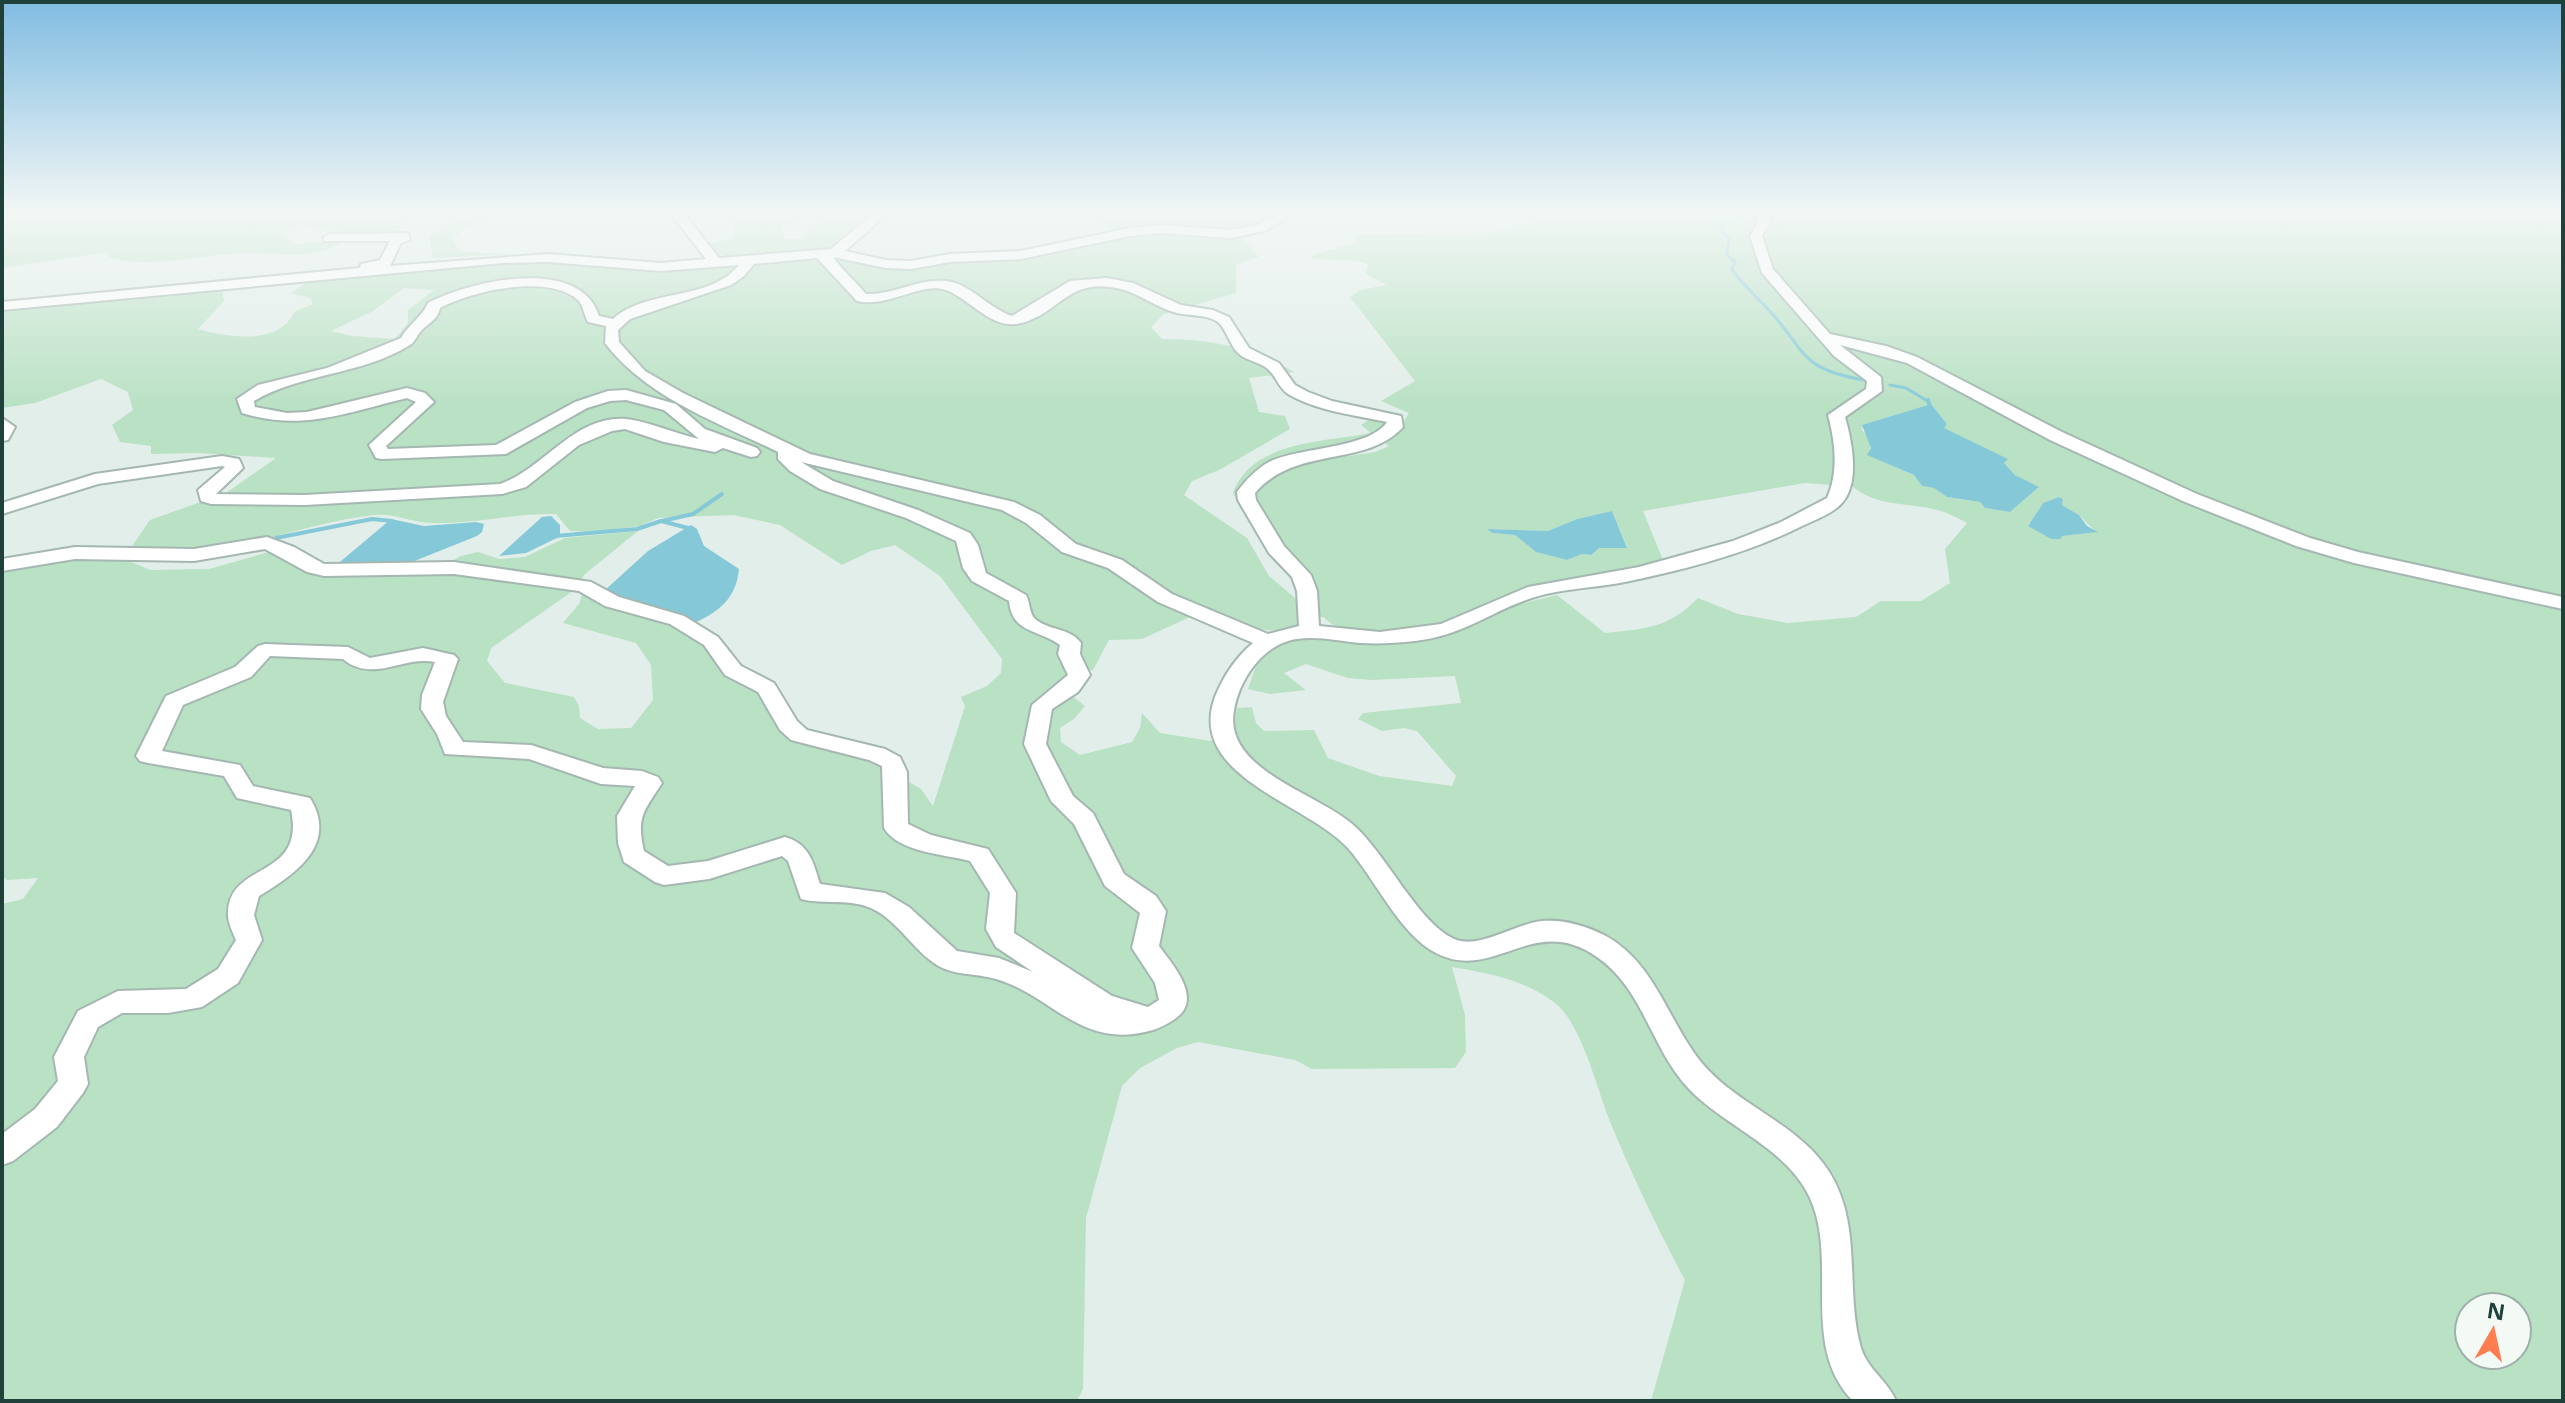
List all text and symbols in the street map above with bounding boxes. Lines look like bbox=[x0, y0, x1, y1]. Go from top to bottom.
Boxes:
north arrow bbox=[2453, 1291, 2533, 1371]
text: N bbox=[2485, 1294, 2507, 1326]

